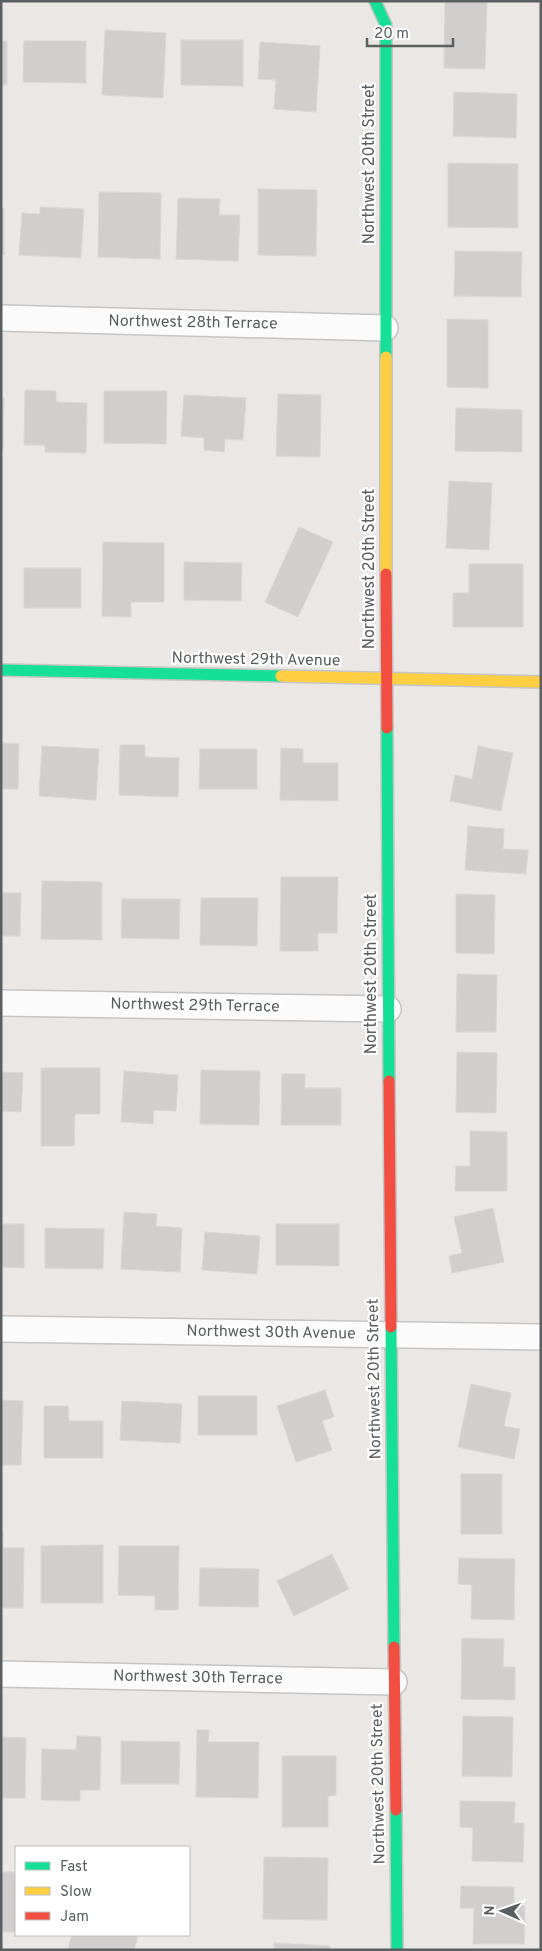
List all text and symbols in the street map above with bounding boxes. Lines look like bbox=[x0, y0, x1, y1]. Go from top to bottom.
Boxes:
scale bar bbox=[367, 15, 453, 47]
text: 20 m bbox=[374, 25, 409, 44]
street label: Northwest 20th Street bbox=[360, 84, 380, 244]
street label: Northwest 28th Terrace bbox=[108, 312, 278, 334]
street label: Northwest 20th Street bbox=[360, 489, 380, 649]
street label: Northwest 29th Avenue bbox=[171, 649, 341, 671]
street label: Northwest 20th Street bbox=[362, 894, 382, 1054]
street label: Northwest 29th Terrace bbox=[110, 995, 280, 1017]
street label: Northwest 20th Street bbox=[364, 1298, 386, 1460]
street label: Northwest 30th Avenue bbox=[186, 1322, 356, 1344]
street label: Northwest 30th Terrace bbox=[113, 1667, 283, 1689]
street label: Northwest 20th Street bbox=[368, 1703, 390, 1865]
legend bbox=[15, 1846, 190, 1936]
text: Fast bbox=[60, 1858, 88, 1877]
text: Slow bbox=[60, 1883, 92, 1902]
north arrow bbox=[477, 1886, 527, 1936]
text: N bbox=[482, 1905, 499, 1916]
text: Jam bbox=[60, 1908, 89, 1927]

